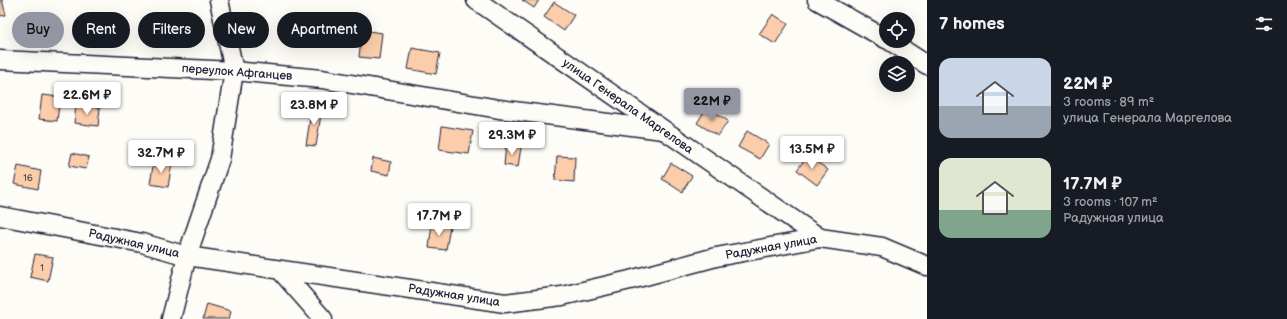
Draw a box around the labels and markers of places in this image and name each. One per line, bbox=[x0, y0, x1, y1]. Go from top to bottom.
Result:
pin: 22.6M ₽ bbox=[50, 82, 124, 116]
pin: 22M ₽ bbox=[684, 88, 740, 122]
pin: 23.8M ₽ bbox=[277, 92, 351, 126]
pin: 29.3M ₽ bbox=[475, 122, 549, 156]
pin: 13.5M ₽ bbox=[775, 136, 849, 170]
pin: 32.7M ₽ bbox=[124, 140, 198, 174]
pin: 17.7M ₽ bbox=[402, 203, 476, 237]

